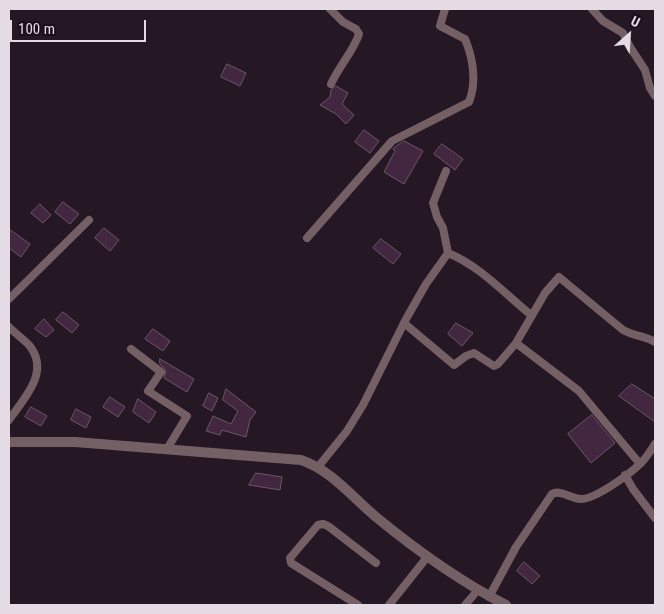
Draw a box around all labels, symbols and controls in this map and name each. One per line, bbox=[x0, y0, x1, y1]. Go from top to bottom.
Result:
scale bar bbox=[12, 10, 149, 42]
north arrow bbox=[604, 10, 654, 60]
text: U bbox=[628, 13, 643, 30]
text: 100 m bbox=[18, 20, 55, 38]

